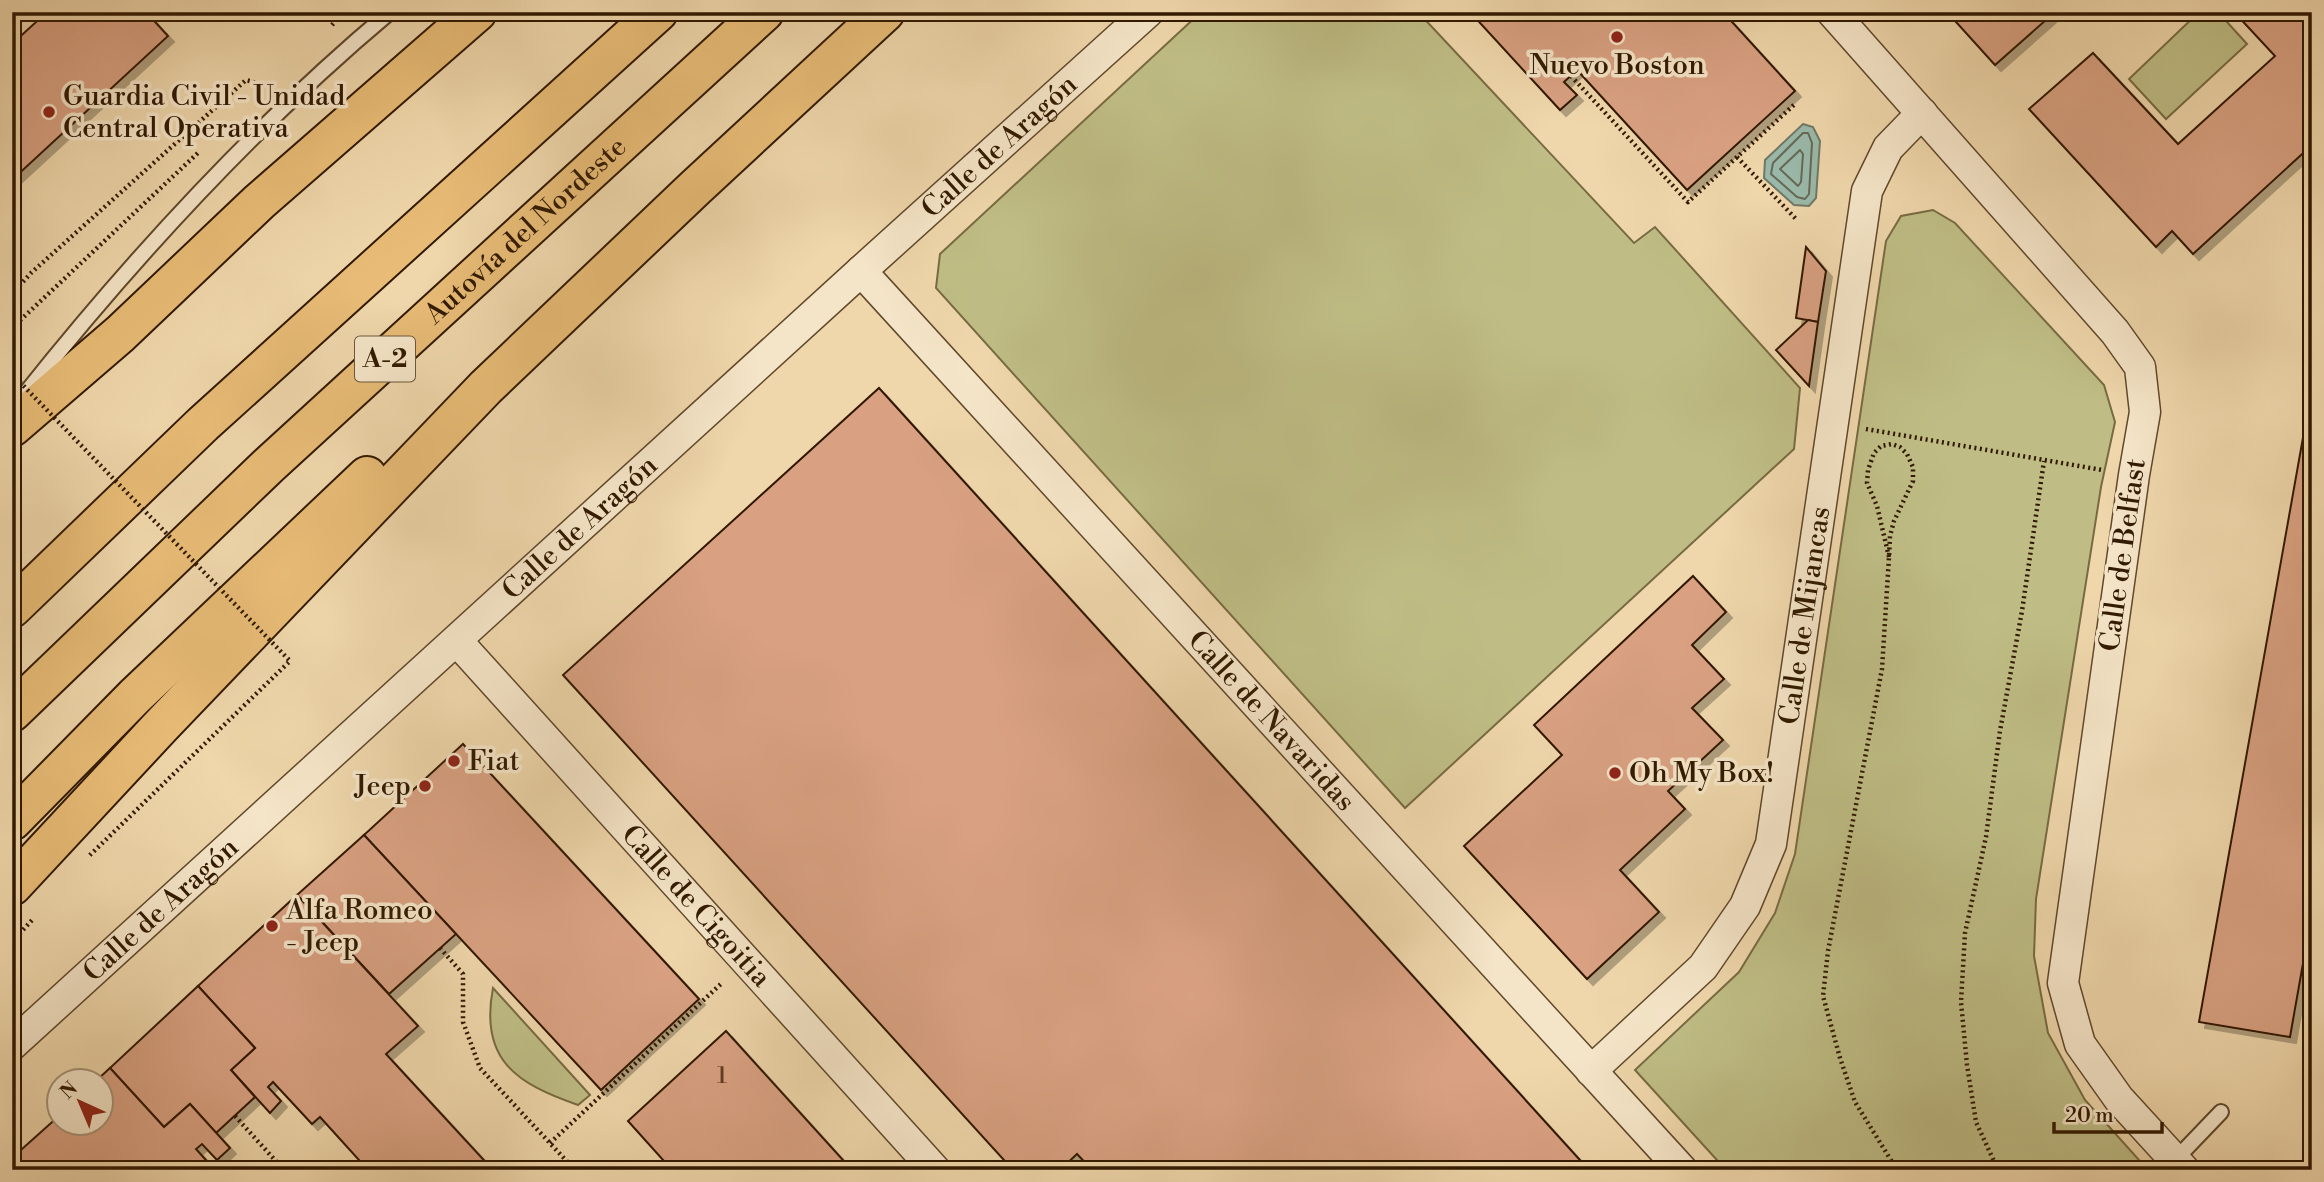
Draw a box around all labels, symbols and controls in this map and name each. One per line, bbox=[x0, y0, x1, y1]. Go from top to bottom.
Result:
marker: Nuevo Boston bbox=[1609, 29, 1625, 45]
place label: Nuevo Boston bbox=[1529, 48, 1705, 83]
street label: Calle de Aragón bbox=[914, 67, 1085, 226]
place label: Guardia Civil - Unidad Central Operativa bbox=[63, 79, 345, 146]
marker: Guardia Civil - Unidad Central Operativa bbox=[41, 104, 57, 120]
street label: Autovía del Nordeste bbox=[416, 129, 634, 332]
road number: A-2 bbox=[355, 336, 415, 382]
street label: Calle de Aragón bbox=[495, 448, 665, 607]
street label: Calle de Belfast bbox=[2092, 456, 2154, 654]
street label: Calle de Mijancas bbox=[1771, 504, 1838, 727]
street label: Calle de Navaridas bbox=[1180, 623, 1363, 818]
place label: Fiat bbox=[468, 744, 519, 779]
marker: Fiat bbox=[446, 753, 462, 769]
place label: Oh My Box! bbox=[1629, 756, 1774, 791]
marker: Oh My Box! bbox=[1607, 765, 1623, 781]
place label: Jeep bbox=[354, 769, 411, 804]
marker: Jeep bbox=[417, 778, 433, 794]
street label: Calle de Cigoitia bbox=[614, 817, 779, 995]
street label: Calle de Aragón bbox=[76, 830, 246, 989]
place label: Alfa Romeo - Jeep bbox=[285, 893, 433, 960]
marker: Alfa Romeo - Jeep bbox=[264, 918, 280, 934]
house number: 1 bbox=[717, 1061, 728, 1091]
north arrow bbox=[46, 1066, 116, 1136]
text: N bbox=[55, 1077, 83, 1104]
scale bar bbox=[2054, 1091, 2163, 1135]
text: 20 m bbox=[2065, 1103, 2114, 1129]

